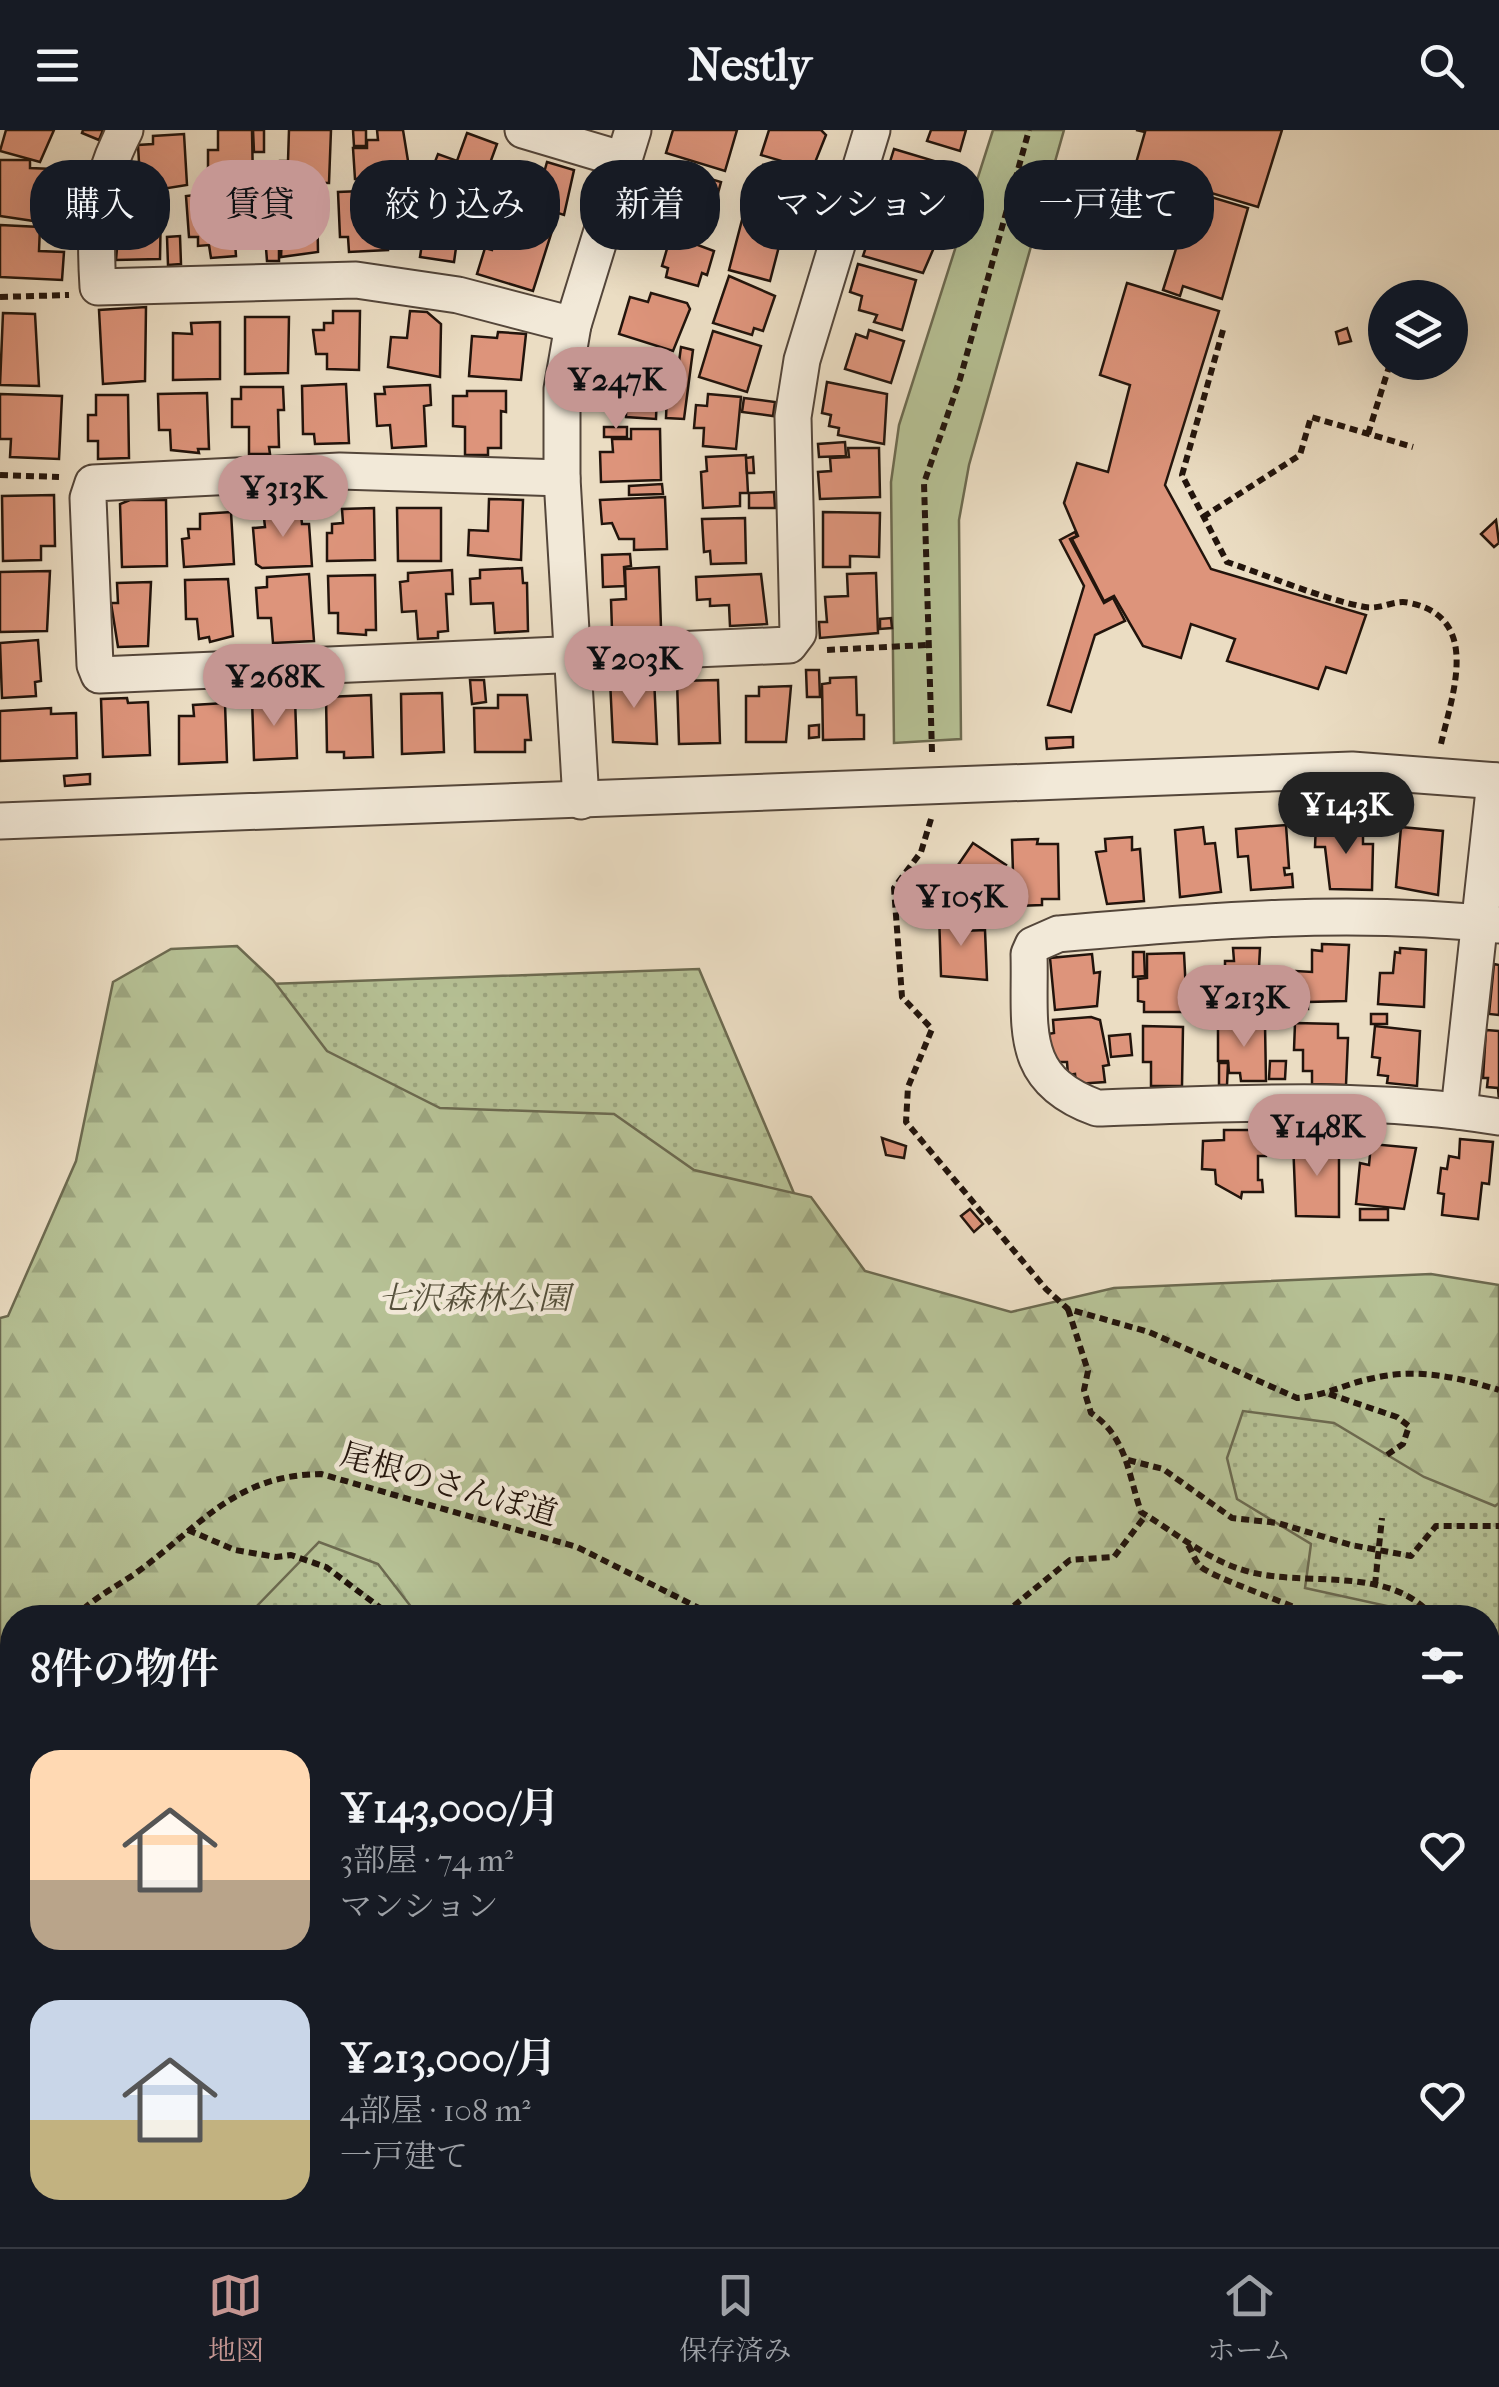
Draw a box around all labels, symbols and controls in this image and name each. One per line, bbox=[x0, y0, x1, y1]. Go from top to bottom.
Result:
icon: menu bbox=[30, 38, 85, 93]
icon: search bbox=[1414, 38, 1469, 93]
text: Nestly bbox=[688, 39, 811, 92]
chip: 購入 bbox=[30, 160, 170, 250]
chip: 賃貸 bbox=[190, 160, 330, 250]
chip: 絞り込み bbox=[350, 160, 560, 250]
chip: 新着 bbox=[580, 160, 720, 250]
chip: マンション bbox=[740, 160, 984, 250]
chip: 一戸建て bbox=[1004, 160, 1214, 250]
map controls bbox=[1368, 280, 1468, 380]
button: layers bbox=[1368, 280, 1468, 380]
pin: ¥247K bbox=[546, 347, 686, 432]
text: ¥247K bbox=[567, 361, 665, 398]
pin: ¥313K bbox=[213, 455, 353, 540]
text: ¥313K bbox=[240, 469, 326, 506]
pin: ¥203K bbox=[564, 626, 704, 711]
text: ¥203K bbox=[586, 640, 682, 677]
pin: ¥268K bbox=[204, 644, 344, 729]
text: ¥268K bbox=[225, 658, 323, 695]
pin: ¥143K bbox=[1276, 772, 1416, 857]
text: ¥143K bbox=[1300, 786, 1392, 823]
pin: ¥105K bbox=[891, 864, 1031, 949]
text: ¥105K bbox=[916, 878, 1006, 915]
pin: ¥213K bbox=[1174, 965, 1314, 1050]
text: ¥213K bbox=[1199, 979, 1289, 1016]
pin: ¥148K bbox=[1247, 1094, 1387, 1179]
text: ¥148K bbox=[1270, 1108, 1364, 1145]
park label: 七沢森林公園 bbox=[378, 1280, 575, 1317]
street label: 尾根のさんぽ道 bbox=[336, 1436, 562, 1533]
icon: filters bbox=[1415, 1638, 1470, 1693]
text: 8件の物件 bbox=[30, 1645, 219, 1694]
text: ¥143,000/月 bbox=[340, 1784, 560, 1833]
icon: home bbox=[110, 1790, 230, 1910]
icon: heart bbox=[1415, 1823, 1470, 1878]
text: 3部屋 · 74 m² bbox=[340, 1842, 513, 1879]
text: マンション bbox=[340, 1888, 499, 1925]
text: ¥213,000/月 bbox=[340, 2034, 557, 2083]
icon: home bbox=[110, 2040, 230, 2160]
icon: heart bbox=[1415, 2073, 1470, 2128]
text: 4部屋 · 108 m² bbox=[340, 2092, 531, 2129]
text: 一戸建て bbox=[340, 2138, 468, 2175]
tab: 地図 bbox=[208, 2268, 264, 2368]
tab: 保存済み bbox=[679, 2268, 791, 2368]
tab: ホーム bbox=[1207, 2268, 1291, 2368]

